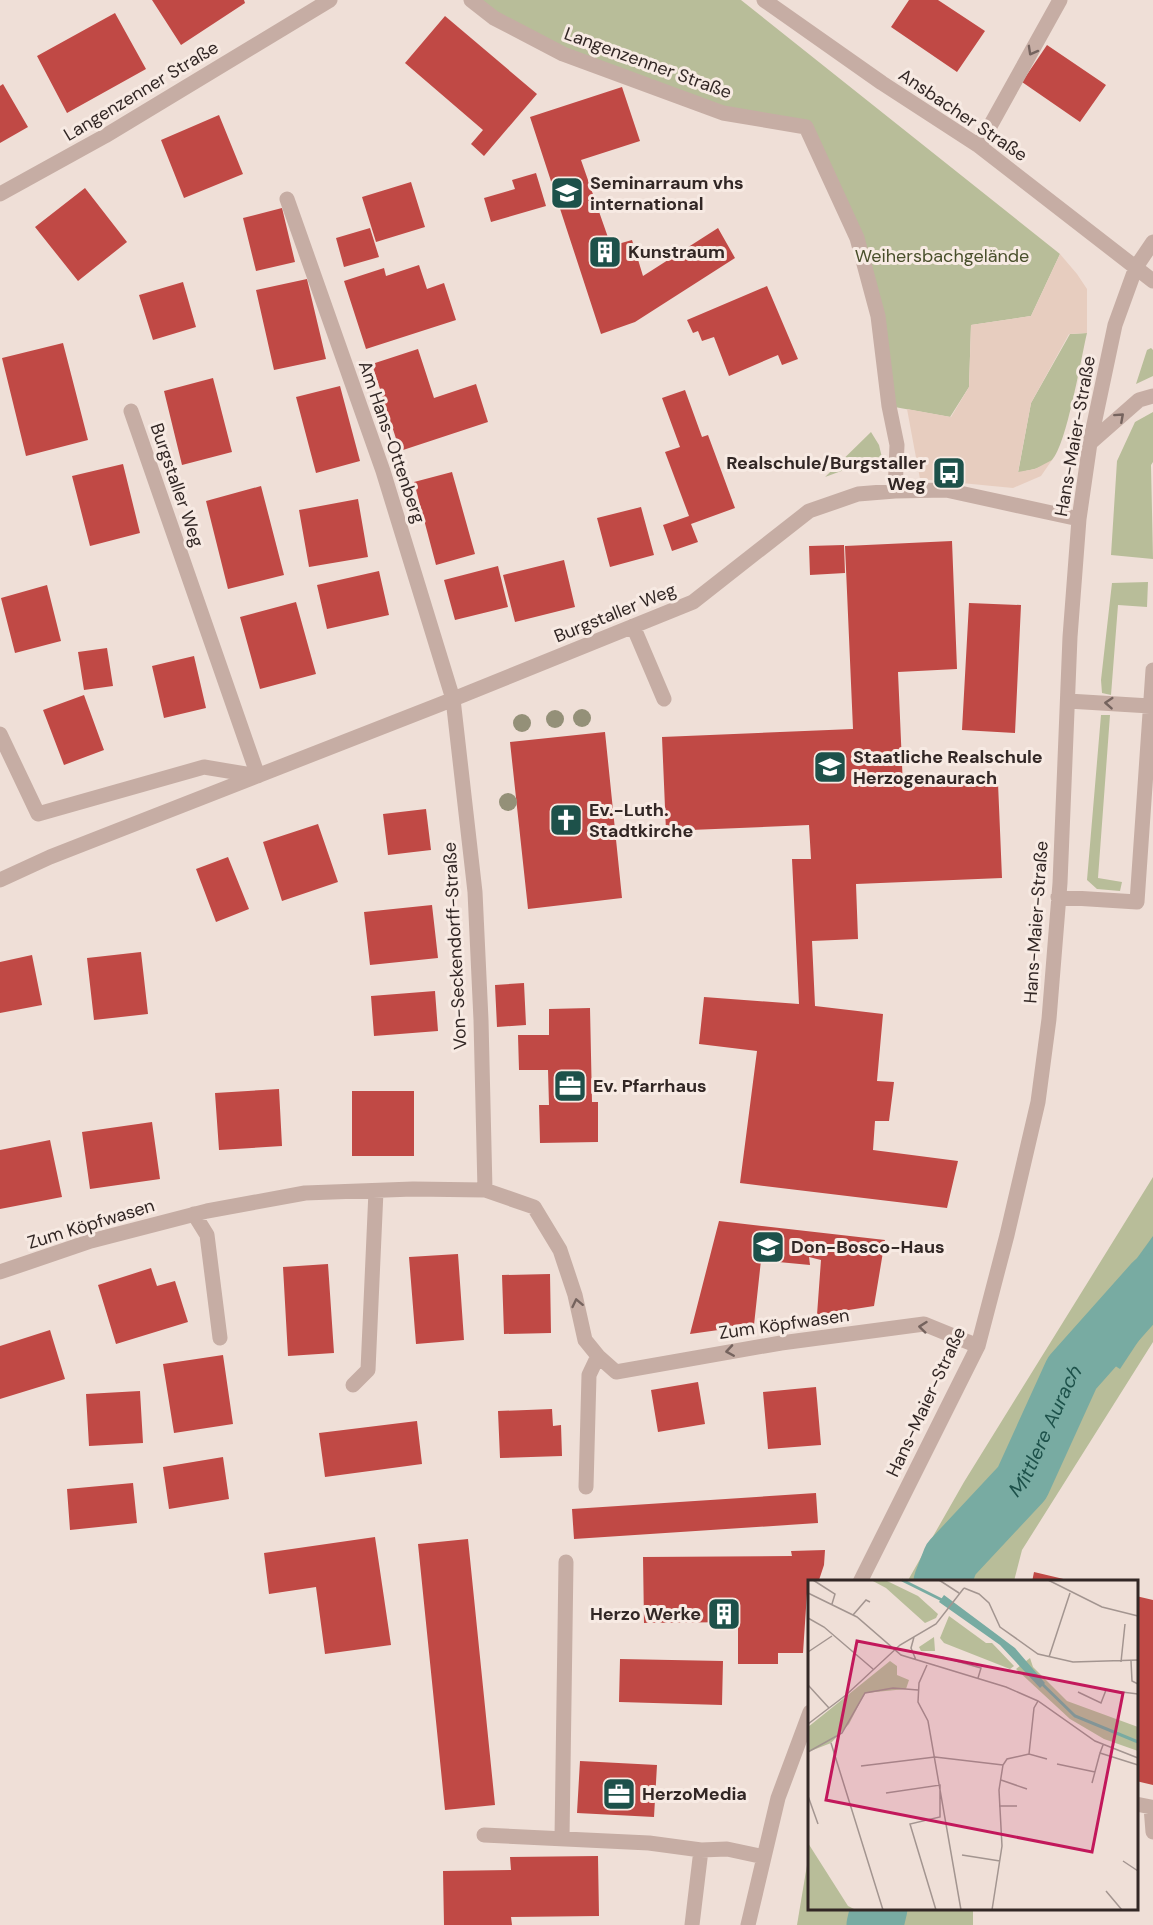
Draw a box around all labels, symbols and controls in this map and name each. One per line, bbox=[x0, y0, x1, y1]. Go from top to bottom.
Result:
street label: Langenzenner Straße bbox=[561, 22, 735, 104]
street label: Langenzenner Straße bbox=[59, 35, 223, 147]
one-way arrow bbox=[1027, 45, 1039, 55]
street label: Ansbacher Straße bbox=[894, 63, 1032, 167]
place label: Seminarraum vhs international bbox=[590, 171, 744, 216]
school or university icon: Seminarraum vhs international bbox=[549, 175, 585, 211]
building icon: Kunstraum bbox=[587, 234, 623, 270]
place label: Kunstraum bbox=[628, 240, 725, 264]
park label: Weihersbachgelände bbox=[855, 244, 1029, 268]
street label: Hans-Maier-Straße bbox=[1049, 354, 1101, 518]
street label: Am Hans-Ottenberg bbox=[353, 358, 431, 526]
one-way arrow bbox=[1113, 413, 1124, 424]
street label: Burgstaller Weg bbox=[145, 420, 209, 550]
place label: Realschule/Burgstaller Weg bbox=[726, 451, 926, 496]
bus stop icon: Realschule/Burgstaller Weg bbox=[931, 455, 967, 491]
street label: Burgstaller Weg bbox=[550, 578, 680, 648]
one-way arrow bbox=[1105, 697, 1114, 710]
place label: Staatliche Realschule Herzogenaurach bbox=[853, 745, 1043, 790]
school or university icon: Staatliche Realschule Herzogenaurach bbox=[812, 749, 848, 785]
place label: Ev.-Luth. Stadtkirche bbox=[589, 798, 693, 843]
church icon: Ev.-Luth. Stadtkirche bbox=[548, 802, 584, 838]
street label: Hans-Maier-Straße bbox=[1018, 840, 1054, 1004]
street label: Von-Seckendorff-Straße bbox=[438, 842, 472, 1050]
office icon: Ev. Pfarrhaus bbox=[552, 1068, 588, 1104]
place label: Ev. Pfarrhaus bbox=[593, 1074, 707, 1098]
street label: Zum Köpfwasen bbox=[25, 1193, 157, 1255]
school or university icon: Don-Bosco-Haus bbox=[750, 1229, 786, 1265]
place label: Don-Bosco-Haus bbox=[791, 1235, 945, 1259]
one-way arrow bbox=[571, 1299, 584, 1309]
street label: Zum Köpfwasen bbox=[717, 1303, 851, 1345]
one-way arrow bbox=[918, 1321, 928, 1334]
street label: Hans-Maier-Straße bbox=[881, 1323, 971, 1481]
one-way arrow bbox=[725, 1344, 735, 1357]
water label: Mittlere Aurach bbox=[1003, 1358, 1087, 1502]
inset map bbox=[808, 1580, 1138, 1910]
building icon: Herzo Werke bbox=[706, 1596, 742, 1632]
place label: Herzo Werke bbox=[590, 1602, 701, 1626]
office icon: HerzoMedia bbox=[601, 1776, 637, 1812]
place label: HerzoMedia bbox=[642, 1782, 747, 1806]

